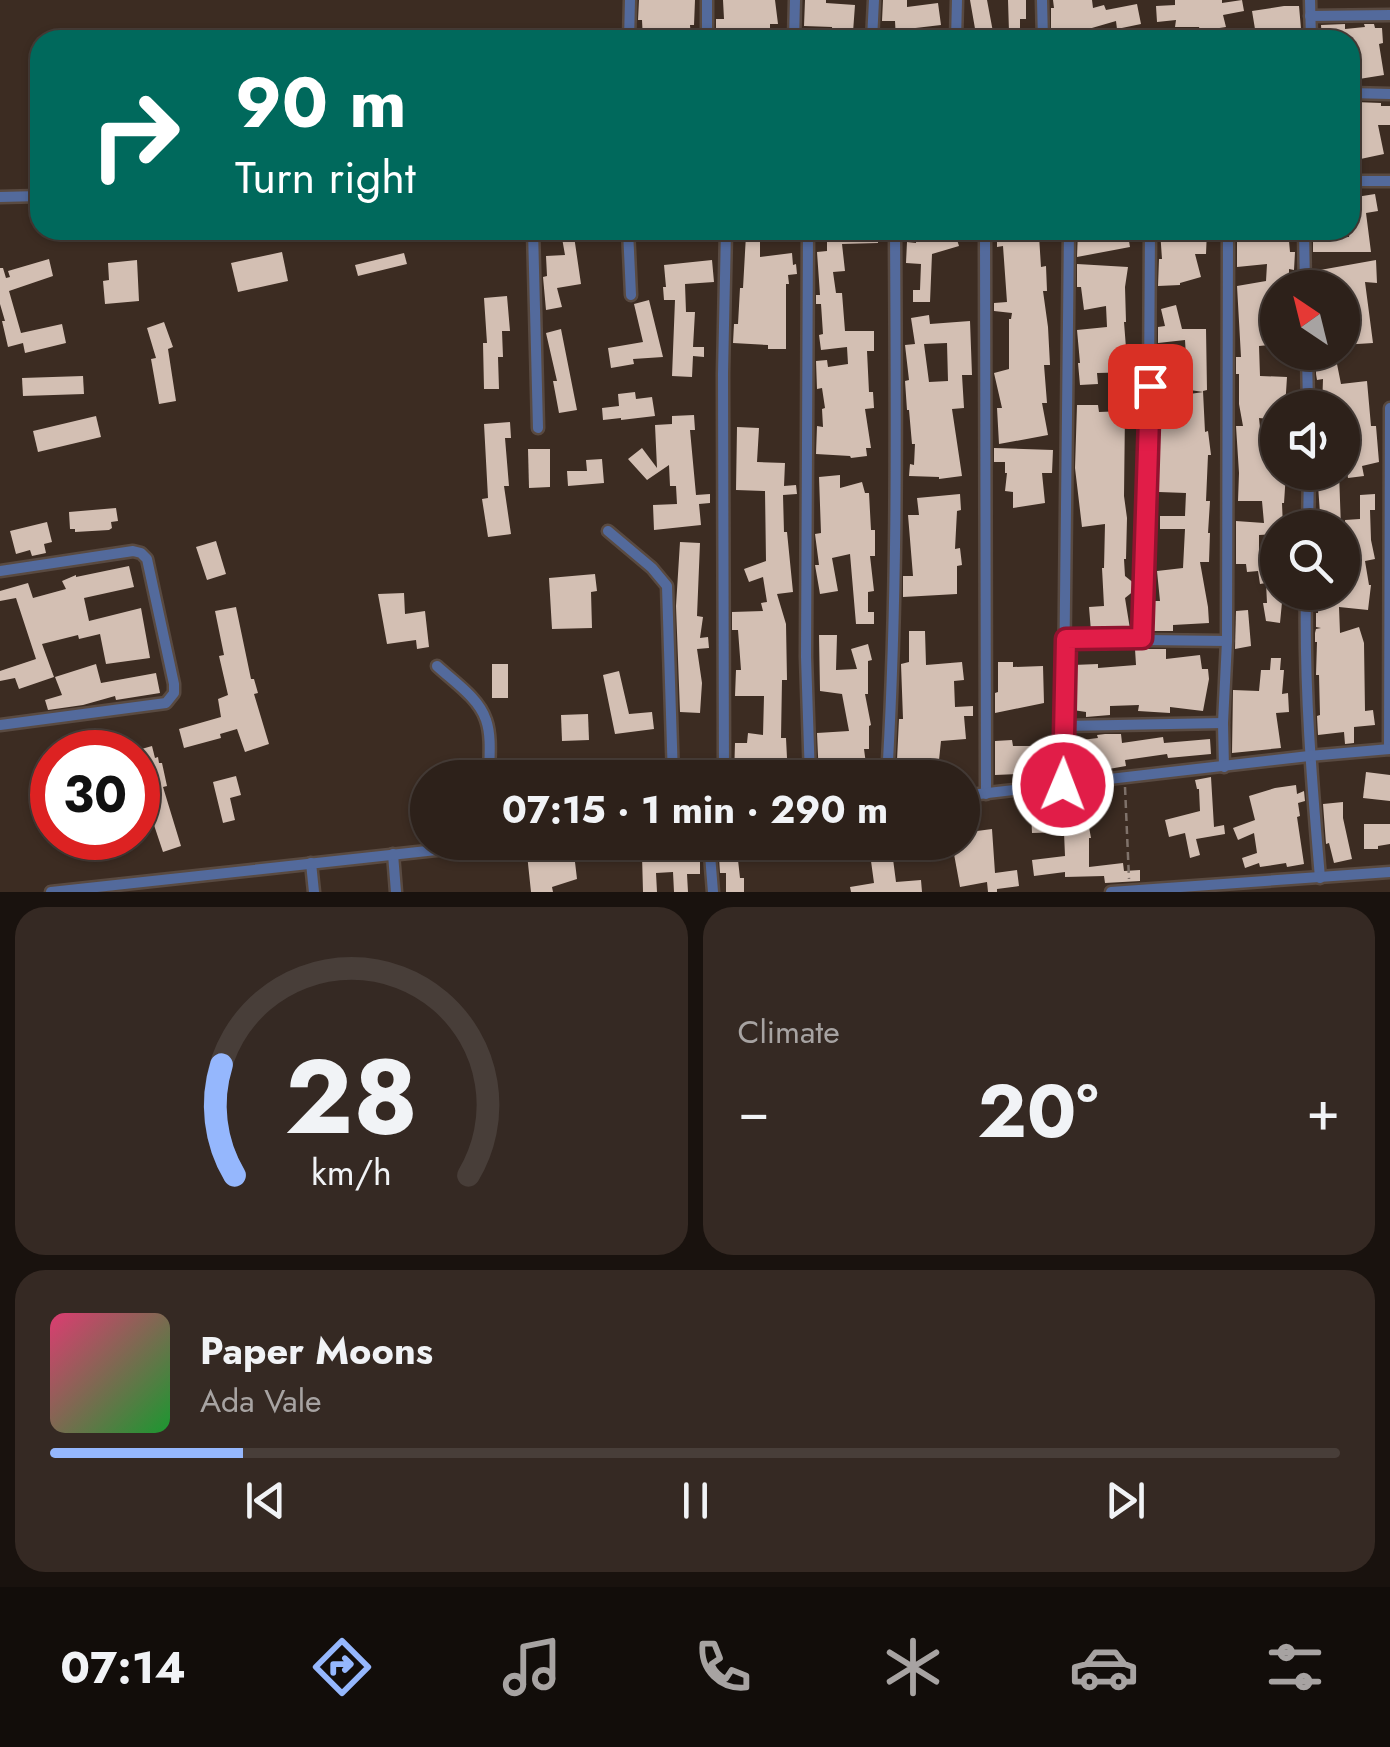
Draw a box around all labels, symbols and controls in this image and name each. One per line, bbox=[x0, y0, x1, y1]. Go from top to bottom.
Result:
text: 90 m bbox=[235, 52, 407, 153]
icon: right bbox=[70, 70, 200, 200]
text: Turn right bbox=[235, 145, 416, 210]
north arrow bbox=[1260, 270, 1360, 370]
map controls bbox=[1260, 270, 1360, 610]
pin bbox=[1108, 344, 1193, 429]
icon: arrive bbox=[1123, 359, 1178, 414]
button: sound bbox=[1260, 390, 1360, 490]
button: search bbox=[1260, 510, 1360, 610]
speed limit sign: 30 bbox=[30, 730, 160, 860]
position arrow bbox=[1011, 733, 1115, 837]
text: 07:15 · 1 min · 290 m bbox=[502, 782, 888, 837]
text: Climate bbox=[738, 1009, 840, 1055]
text: 28 bbox=[285, 1022, 418, 1172]
text: 20° bbox=[977, 1057, 1099, 1165]
text: − bbox=[738, 1071, 770, 1151]
text: + bbox=[1306, 1071, 1340, 1151]
text: km/h bbox=[311, 1147, 392, 1198]
text: Paper Moons bbox=[200, 1323, 433, 1378]
text: Ada Vale bbox=[200, 1378, 322, 1424]
icon: previous bbox=[238, 1473, 293, 1528]
icon: pause bbox=[668, 1473, 723, 1528]
icon: next bbox=[1098, 1473, 1153, 1528]
icon: directions bbox=[307, 1632, 377, 1702]
icon: music bbox=[497, 1632, 567, 1702]
icon: phone bbox=[688, 1632, 758, 1702]
icon: climate bbox=[878, 1632, 948, 1702]
icon: car bbox=[1069, 1632, 1139, 1702]
icon: filters bbox=[1260, 1632, 1330, 1702]
text: 07:14 bbox=[60, 1635, 186, 1700]

